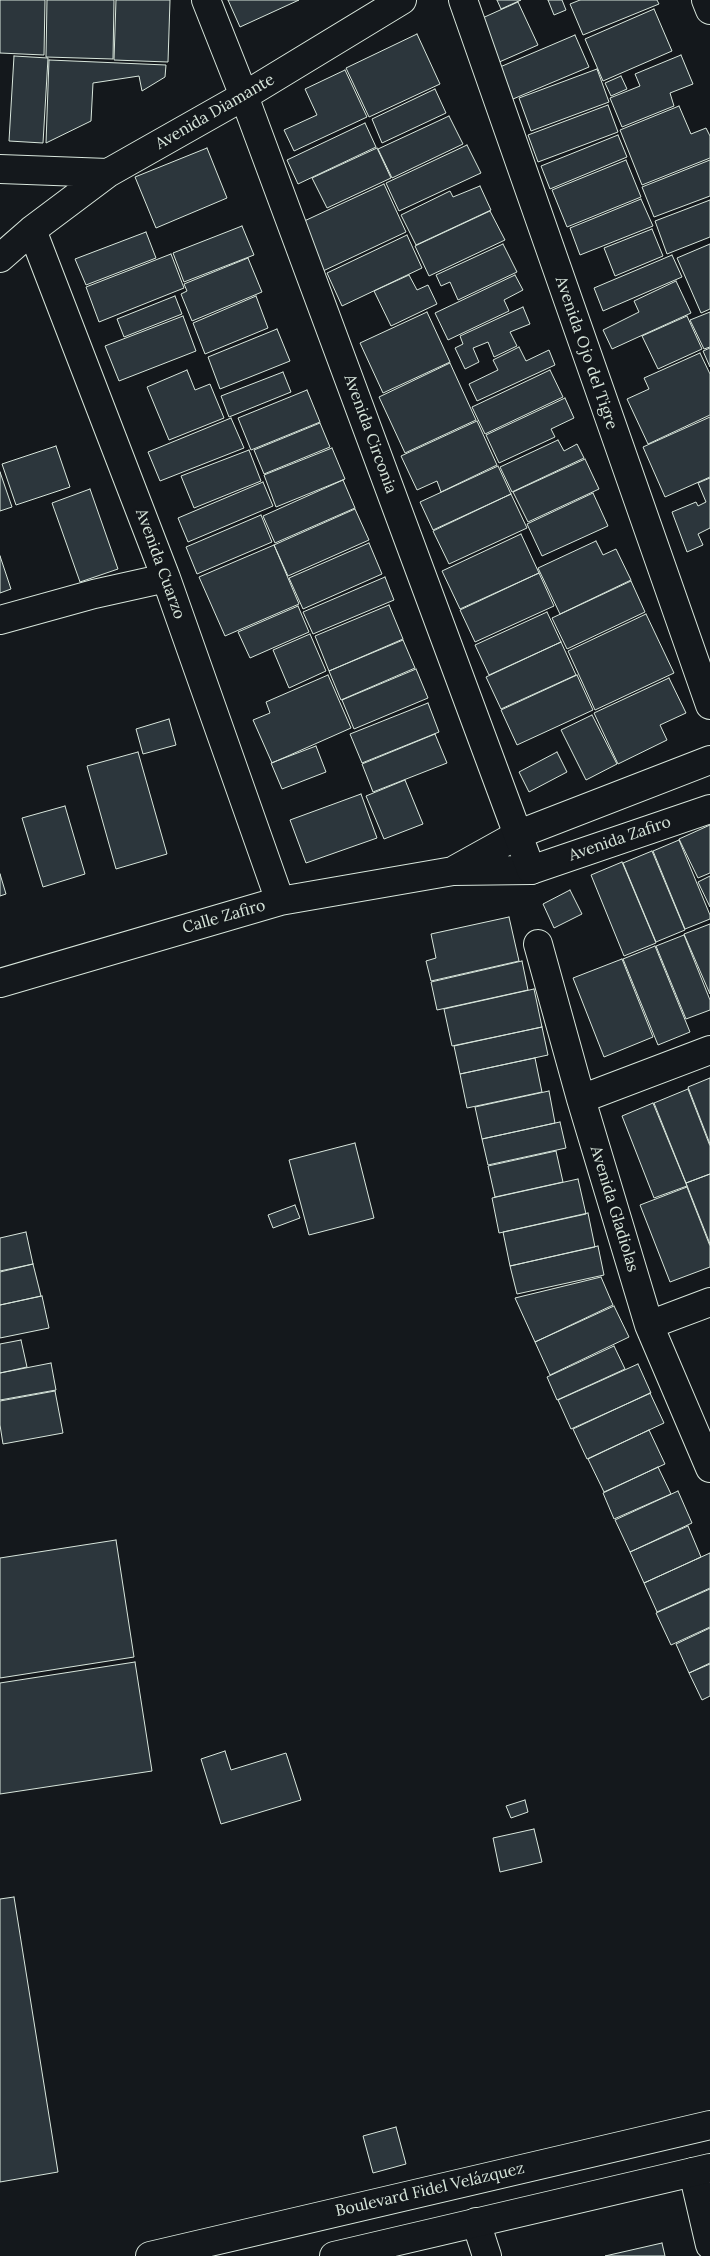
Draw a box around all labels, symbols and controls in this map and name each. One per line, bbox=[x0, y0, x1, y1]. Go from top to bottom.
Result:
street label: Avenida Diamante bbox=[152, 70, 278, 154]
street label: Avenida Ojo del Tigre bbox=[551, 274, 621, 432]
street label: Avenida Circonia bbox=[340, 372, 400, 496]
street label: Avenida Cuarzo bbox=[131, 506, 189, 622]
street label: Avenida Zafiro bbox=[566, 813, 674, 865]
street label: Calle Zafiro bbox=[180, 896, 268, 938]
street label: Avenida Gladiolas bbox=[586, 1144, 642, 1274]
street label: Boulevard Fidel Velázquez bbox=[334, 2159, 526, 2221]

